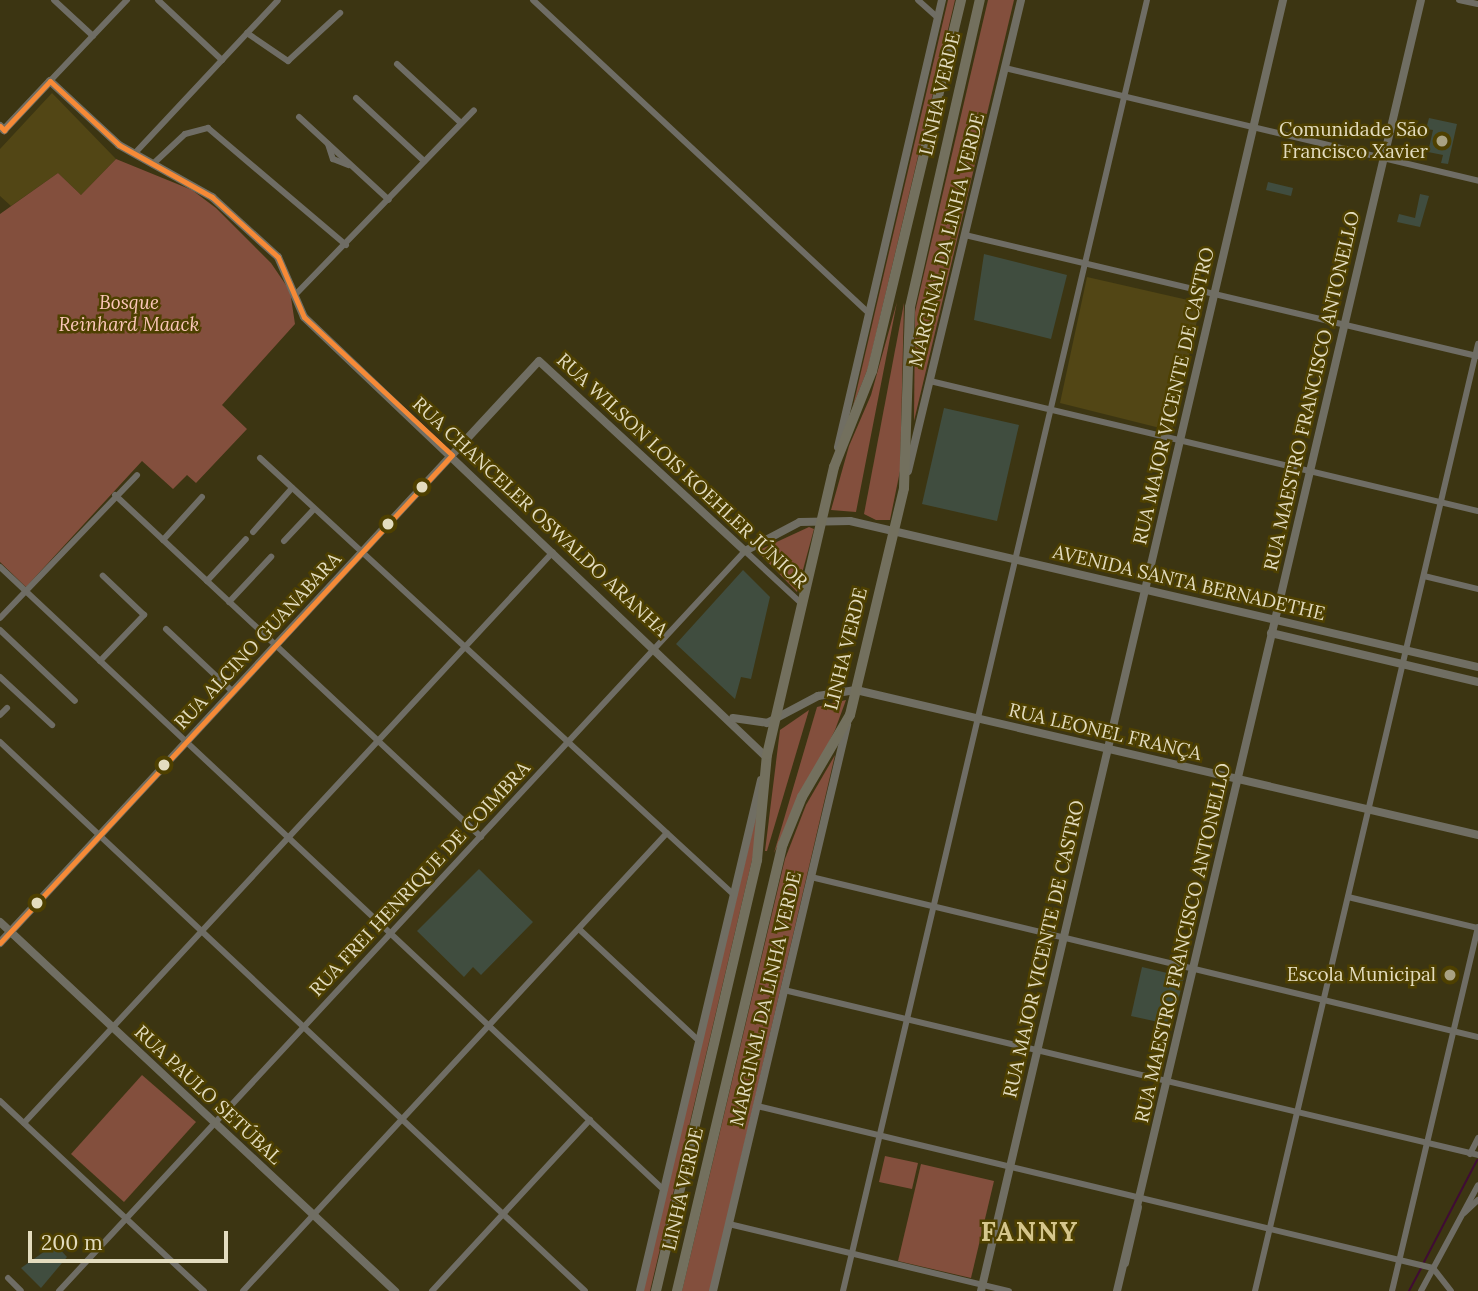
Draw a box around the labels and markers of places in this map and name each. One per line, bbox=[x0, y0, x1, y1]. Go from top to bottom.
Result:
place label: Comunidade São Francisco Xavier bbox=[1279, 119, 1428, 163]
marker: Comunidade São Francisco Xavier bbox=[1434, 133, 1450, 149]
unlabelled marker bbox=[415, 480, 429, 494]
unlabelled marker bbox=[381, 517, 395, 531]
unlabelled marker bbox=[157, 758, 171, 772]
unlabelled marker bbox=[30, 896, 44, 910]
place label: Escola Municipal bbox=[1287, 964, 1436, 986]
marker: Escola Municipal bbox=[1442, 967, 1458, 983]

